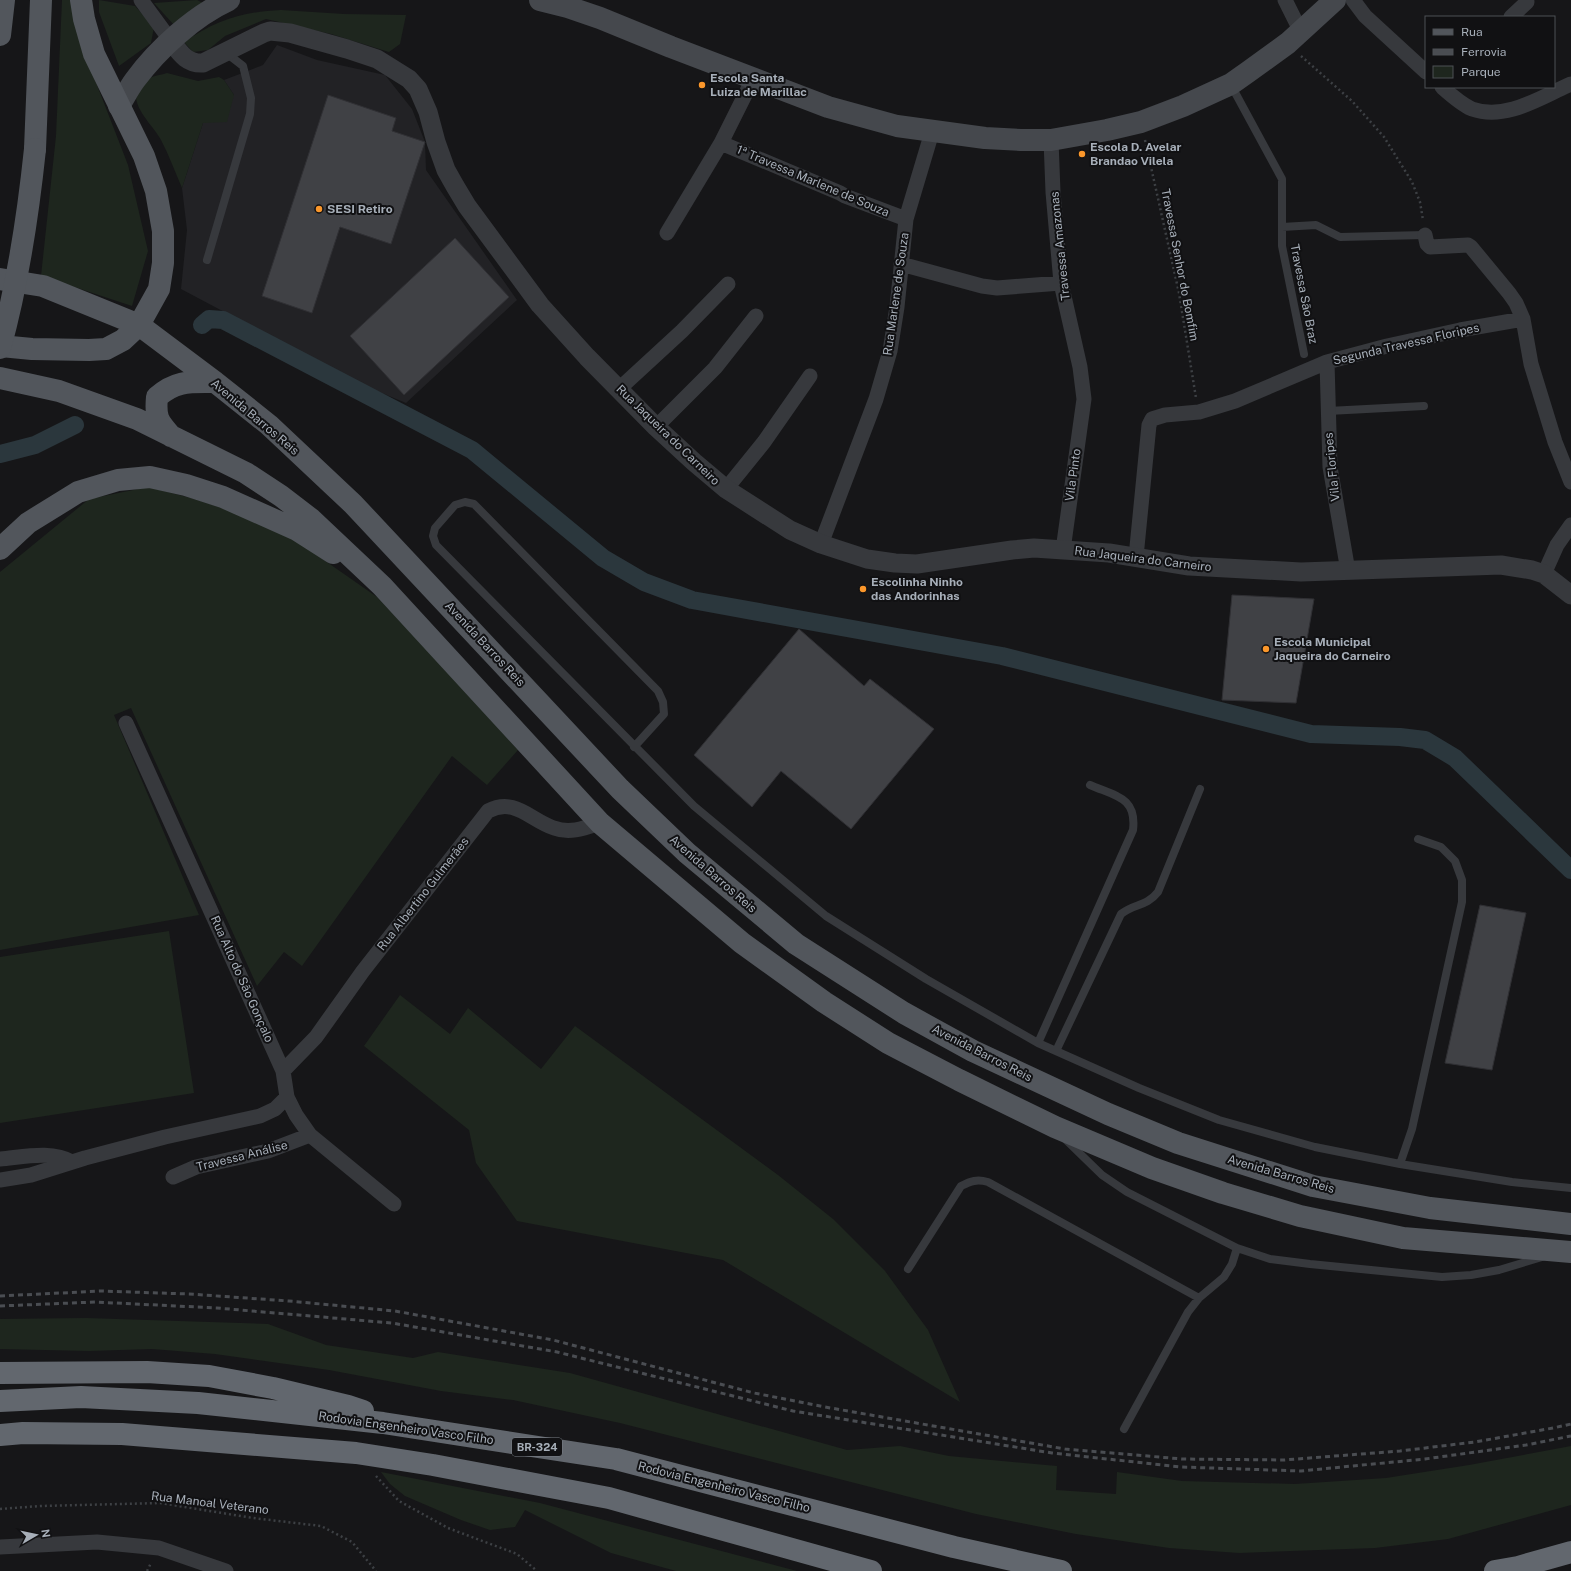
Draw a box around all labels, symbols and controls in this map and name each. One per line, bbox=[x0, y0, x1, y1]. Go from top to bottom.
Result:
legend bbox=[1425, 16, 1555, 88]
text: Rua bbox=[1461, 25, 1483, 39]
text: Ferrovia bbox=[1461, 45, 1506, 59]
text: Parque bbox=[1461, 65, 1501, 79]
place label: Escola Santa Luiza de Marillac bbox=[710, 71, 807, 99]
marker: Escola Santa Luiza de Marillac bbox=[697, 80, 707, 90]
place label: Escola D. Avelar Brandao Vilela bbox=[1090, 140, 1181, 168]
street label: 1ª Travessa Marlene de Souza bbox=[735, 142, 891, 220]
marker: Escola D. Avelar Brandao Vilela bbox=[1077, 149, 1087, 159]
street label: Travessa Senhor do Bomfim bbox=[1158, 188, 1202, 342]
street label: Travessa Amazonas bbox=[1047, 191, 1073, 301]
place label: SESI Retiro bbox=[327, 202, 393, 216]
marker: SESI Retiro bbox=[314, 204, 324, 214]
street label: Rua Marlene de Souza bbox=[880, 232, 912, 356]
street label: Travessa São Braz bbox=[1287, 243, 1321, 345]
street label: Segunda Travessa Floripes bbox=[1331, 320, 1481, 368]
street label: Avenida Barros Reis bbox=[208, 376, 302, 458]
street label: Rua Jaqueira do Carneiro bbox=[613, 382, 723, 488]
street label: Vila Floripes bbox=[1321, 432, 1343, 502]
street label: Vila Pinto bbox=[1062, 448, 1084, 502]
street label: Rua Jaqueira do Carneiro bbox=[1074, 544, 1213, 574]
place label: Escolinha Ninho das Andorinhas bbox=[871, 575, 963, 603]
marker: Escolinha Ninho das Andorinhas bbox=[858, 584, 868, 594]
street label: Avenida Barros Reis bbox=[442, 599, 528, 689]
place label: Escola Municipal Jaqueira do Carneiro bbox=[1274, 635, 1391, 663]
marker: Escola Municipal Jaqueira do Carneiro bbox=[1261, 644, 1271, 654]
street label: Avenida Barros Reis bbox=[667, 832, 759, 916]
street label: Rua Albertino Gulmerães bbox=[374, 835, 472, 953]
street label: Rua Alto do São Gonçalo bbox=[208, 914, 276, 1045]
street label: Avenida Barros Reis bbox=[930, 1022, 1034, 1084]
street label: Travessa Análise bbox=[195, 1138, 289, 1174]
street label: Avenida Barros Reis bbox=[1226, 1152, 1336, 1196]
street label: Rodovia Engenheiro Vasco Filho bbox=[317, 1409, 495, 1447]
road number: BR-324 bbox=[512, 1438, 562, 1456]
street label: Rodovia Engenheiro Vasco Filho bbox=[637, 1459, 812, 1515]
street label: Rua Manoal Veterano bbox=[150, 1489, 270, 1517]
north arrow bbox=[16, 1515, 56, 1555]
text: N bbox=[39, 1528, 52, 1539]

